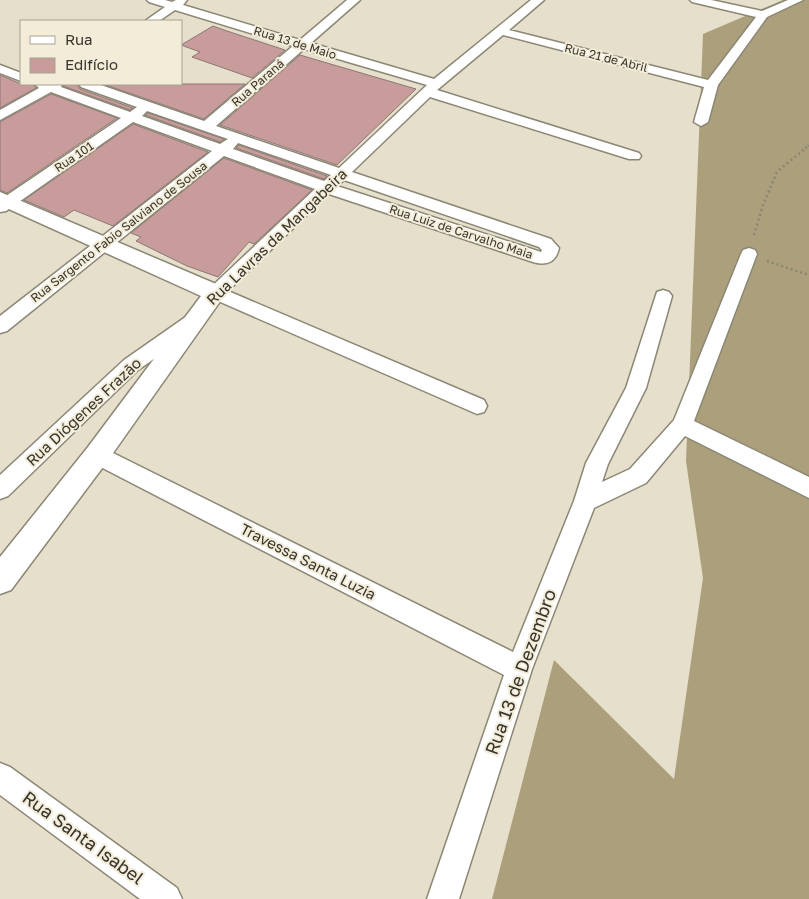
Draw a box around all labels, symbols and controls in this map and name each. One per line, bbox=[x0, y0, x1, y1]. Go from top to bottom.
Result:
legend bbox=[20, 20, 182, 85]
street label: Rua 13 de Maio bbox=[252, 23, 338, 62]
text: Rua bbox=[65, 30, 92, 48]
street label: Rua 21 de Abril bbox=[563, 40, 649, 75]
text: Edifício bbox=[65, 55, 118, 73]
street label: Rua Paraná bbox=[228, 56, 287, 110]
street label: Rua 101 bbox=[51, 138, 96, 175]
street label: Rua Sargento Fabio Salviano de Sousa bbox=[27, 158, 210, 305]
street label: Rua Lavras da Mangabeira bbox=[202, 164, 350, 308]
street label: Rua Luiz de Carvalho Maia bbox=[387, 201, 535, 262]
street label: Rua Diógenes Frazão bbox=[22, 353, 144, 469]
street label: Travessa Santa Luzia bbox=[238, 519, 379, 603]
street label: Rua 13 de Dezembro bbox=[480, 586, 560, 757]
street label: Rua Santa Isabel bbox=[19, 786, 149, 889]

